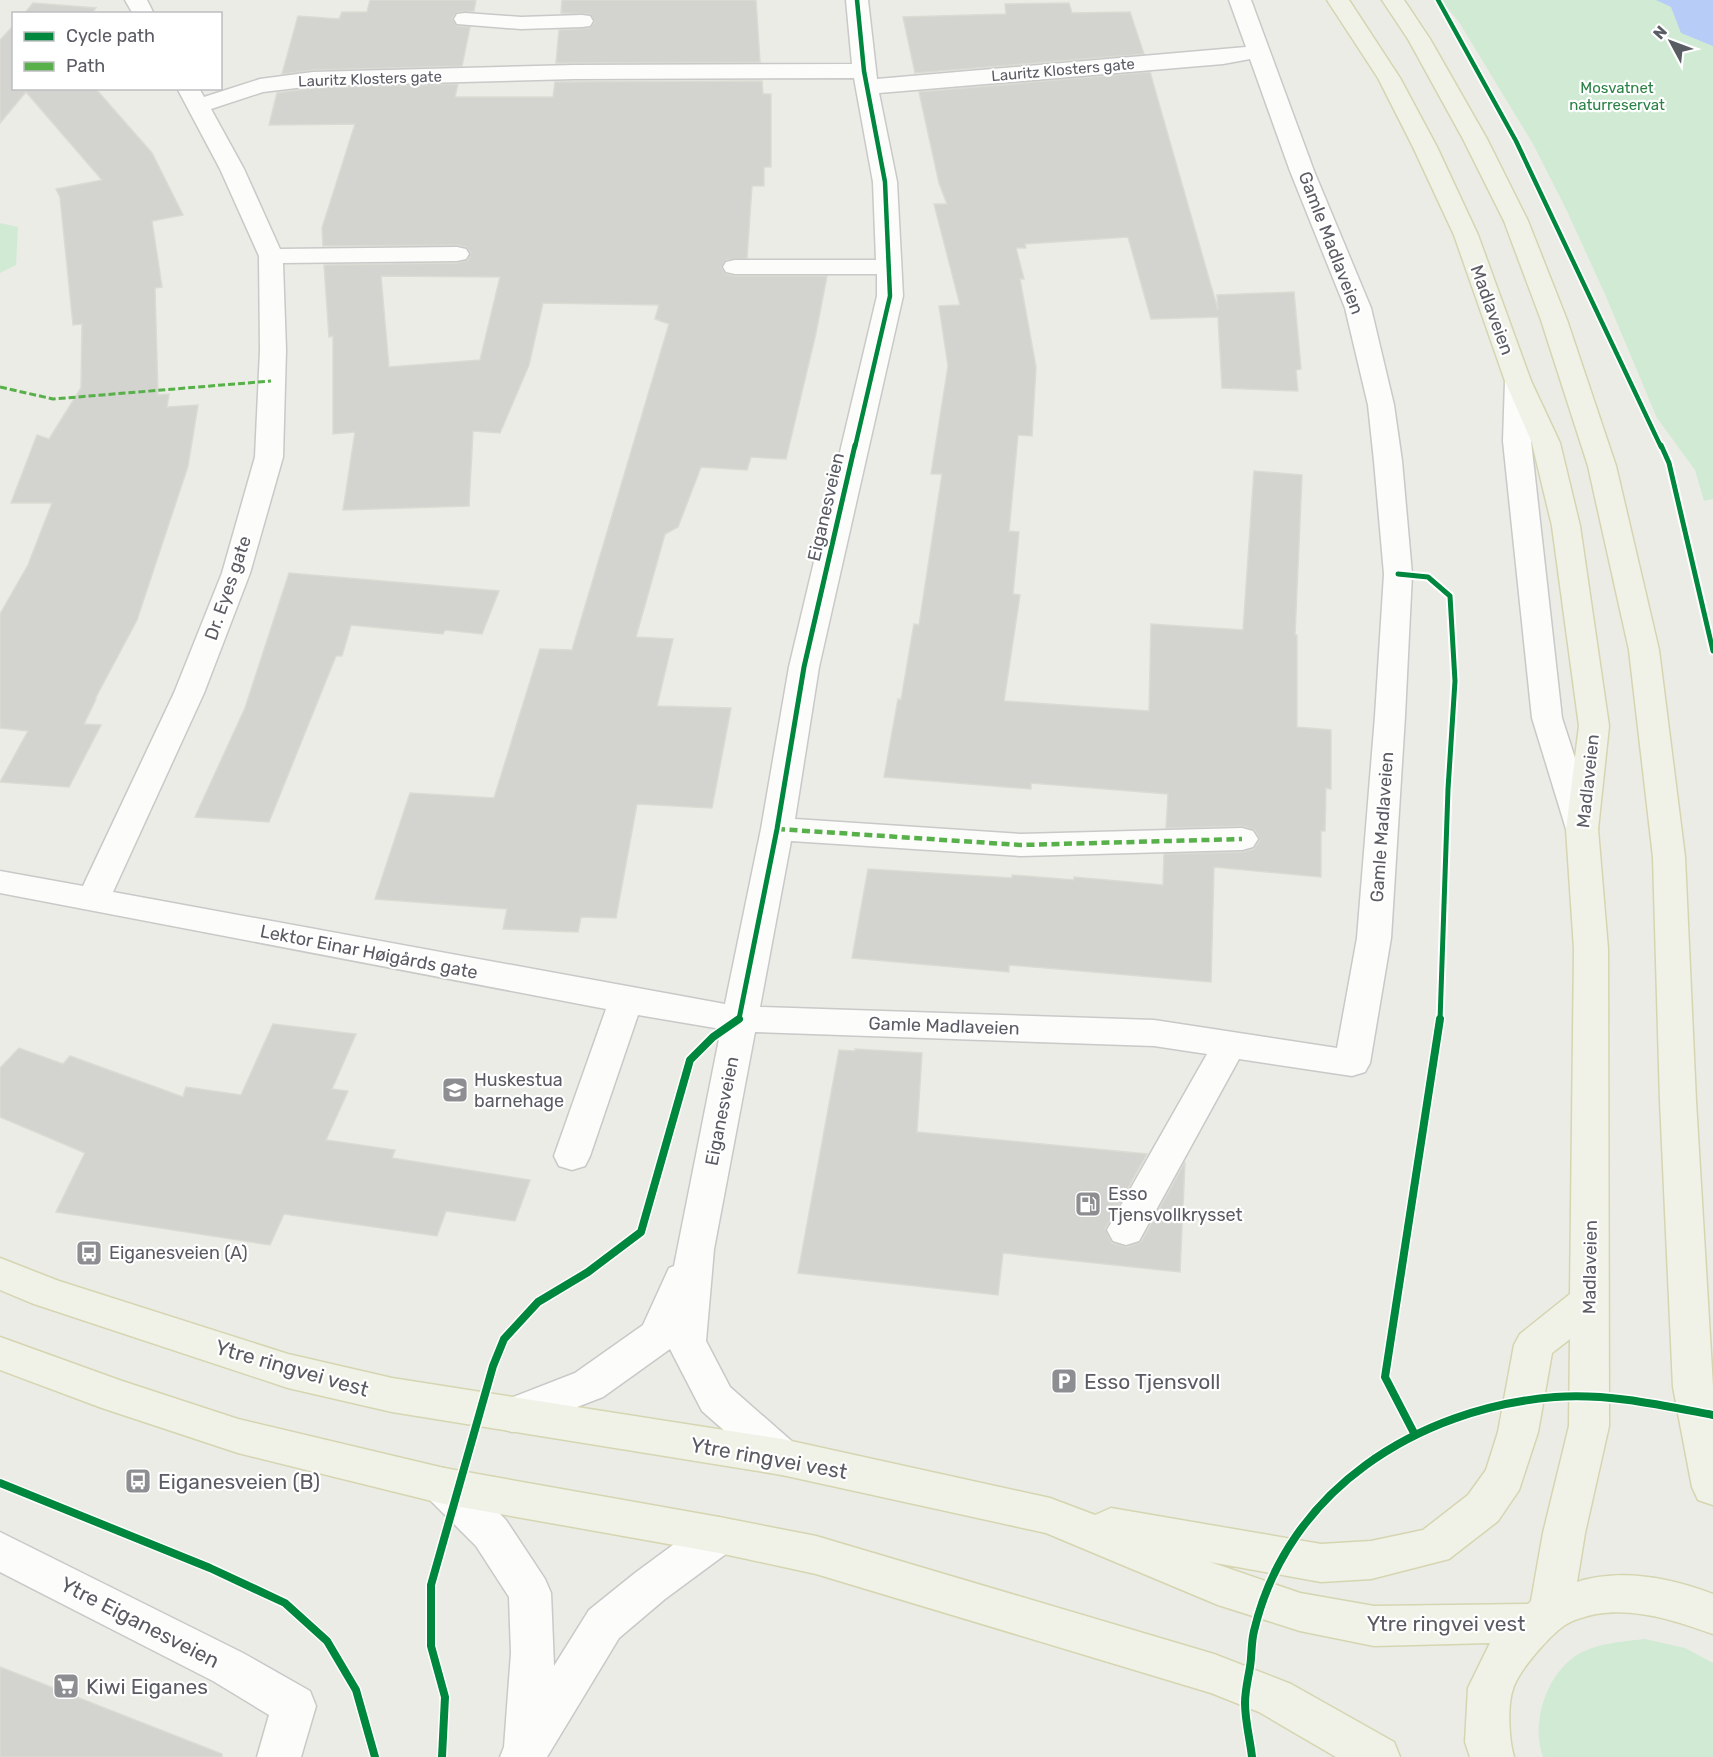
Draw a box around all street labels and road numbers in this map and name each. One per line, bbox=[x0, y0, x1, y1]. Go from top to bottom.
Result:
street label: Lauritz Klosters gate bbox=[991, 55, 1135, 85]
street label: Lauritz Klosters gate bbox=[298, 67, 442, 91]
street label: Gamle Madlaveien bbox=[1294, 168, 1368, 318]
street label: Madlaveien bbox=[1466, 262, 1518, 358]
street label: Eiganesveien bbox=[803, 451, 849, 563]
street label: Dr. Eyes gate bbox=[200, 533, 256, 643]
street label: Madlaveien bbox=[1572, 733, 1604, 829]
street label: Gamle Madlaveien bbox=[1366, 751, 1398, 903]
street label: Lektor Einar Høigårds gate bbox=[258, 920, 480, 984]
street label: Gamle Madlaveien bbox=[868, 1012, 1020, 1040]
street label: Eiganesveien bbox=[701, 1054, 743, 1168]
street label: Madlaveien bbox=[1578, 1220, 1602, 1314]
street label: Ytre ringvei vest bbox=[212, 1334, 372, 1402]
street label: Ytre ringvei vest bbox=[689, 1432, 849, 1484]
street label: Ytre Eiganesveien bbox=[56, 1571, 224, 1673]
street label: Ytre ringvei vest bbox=[1367, 1611, 1525, 1636]

